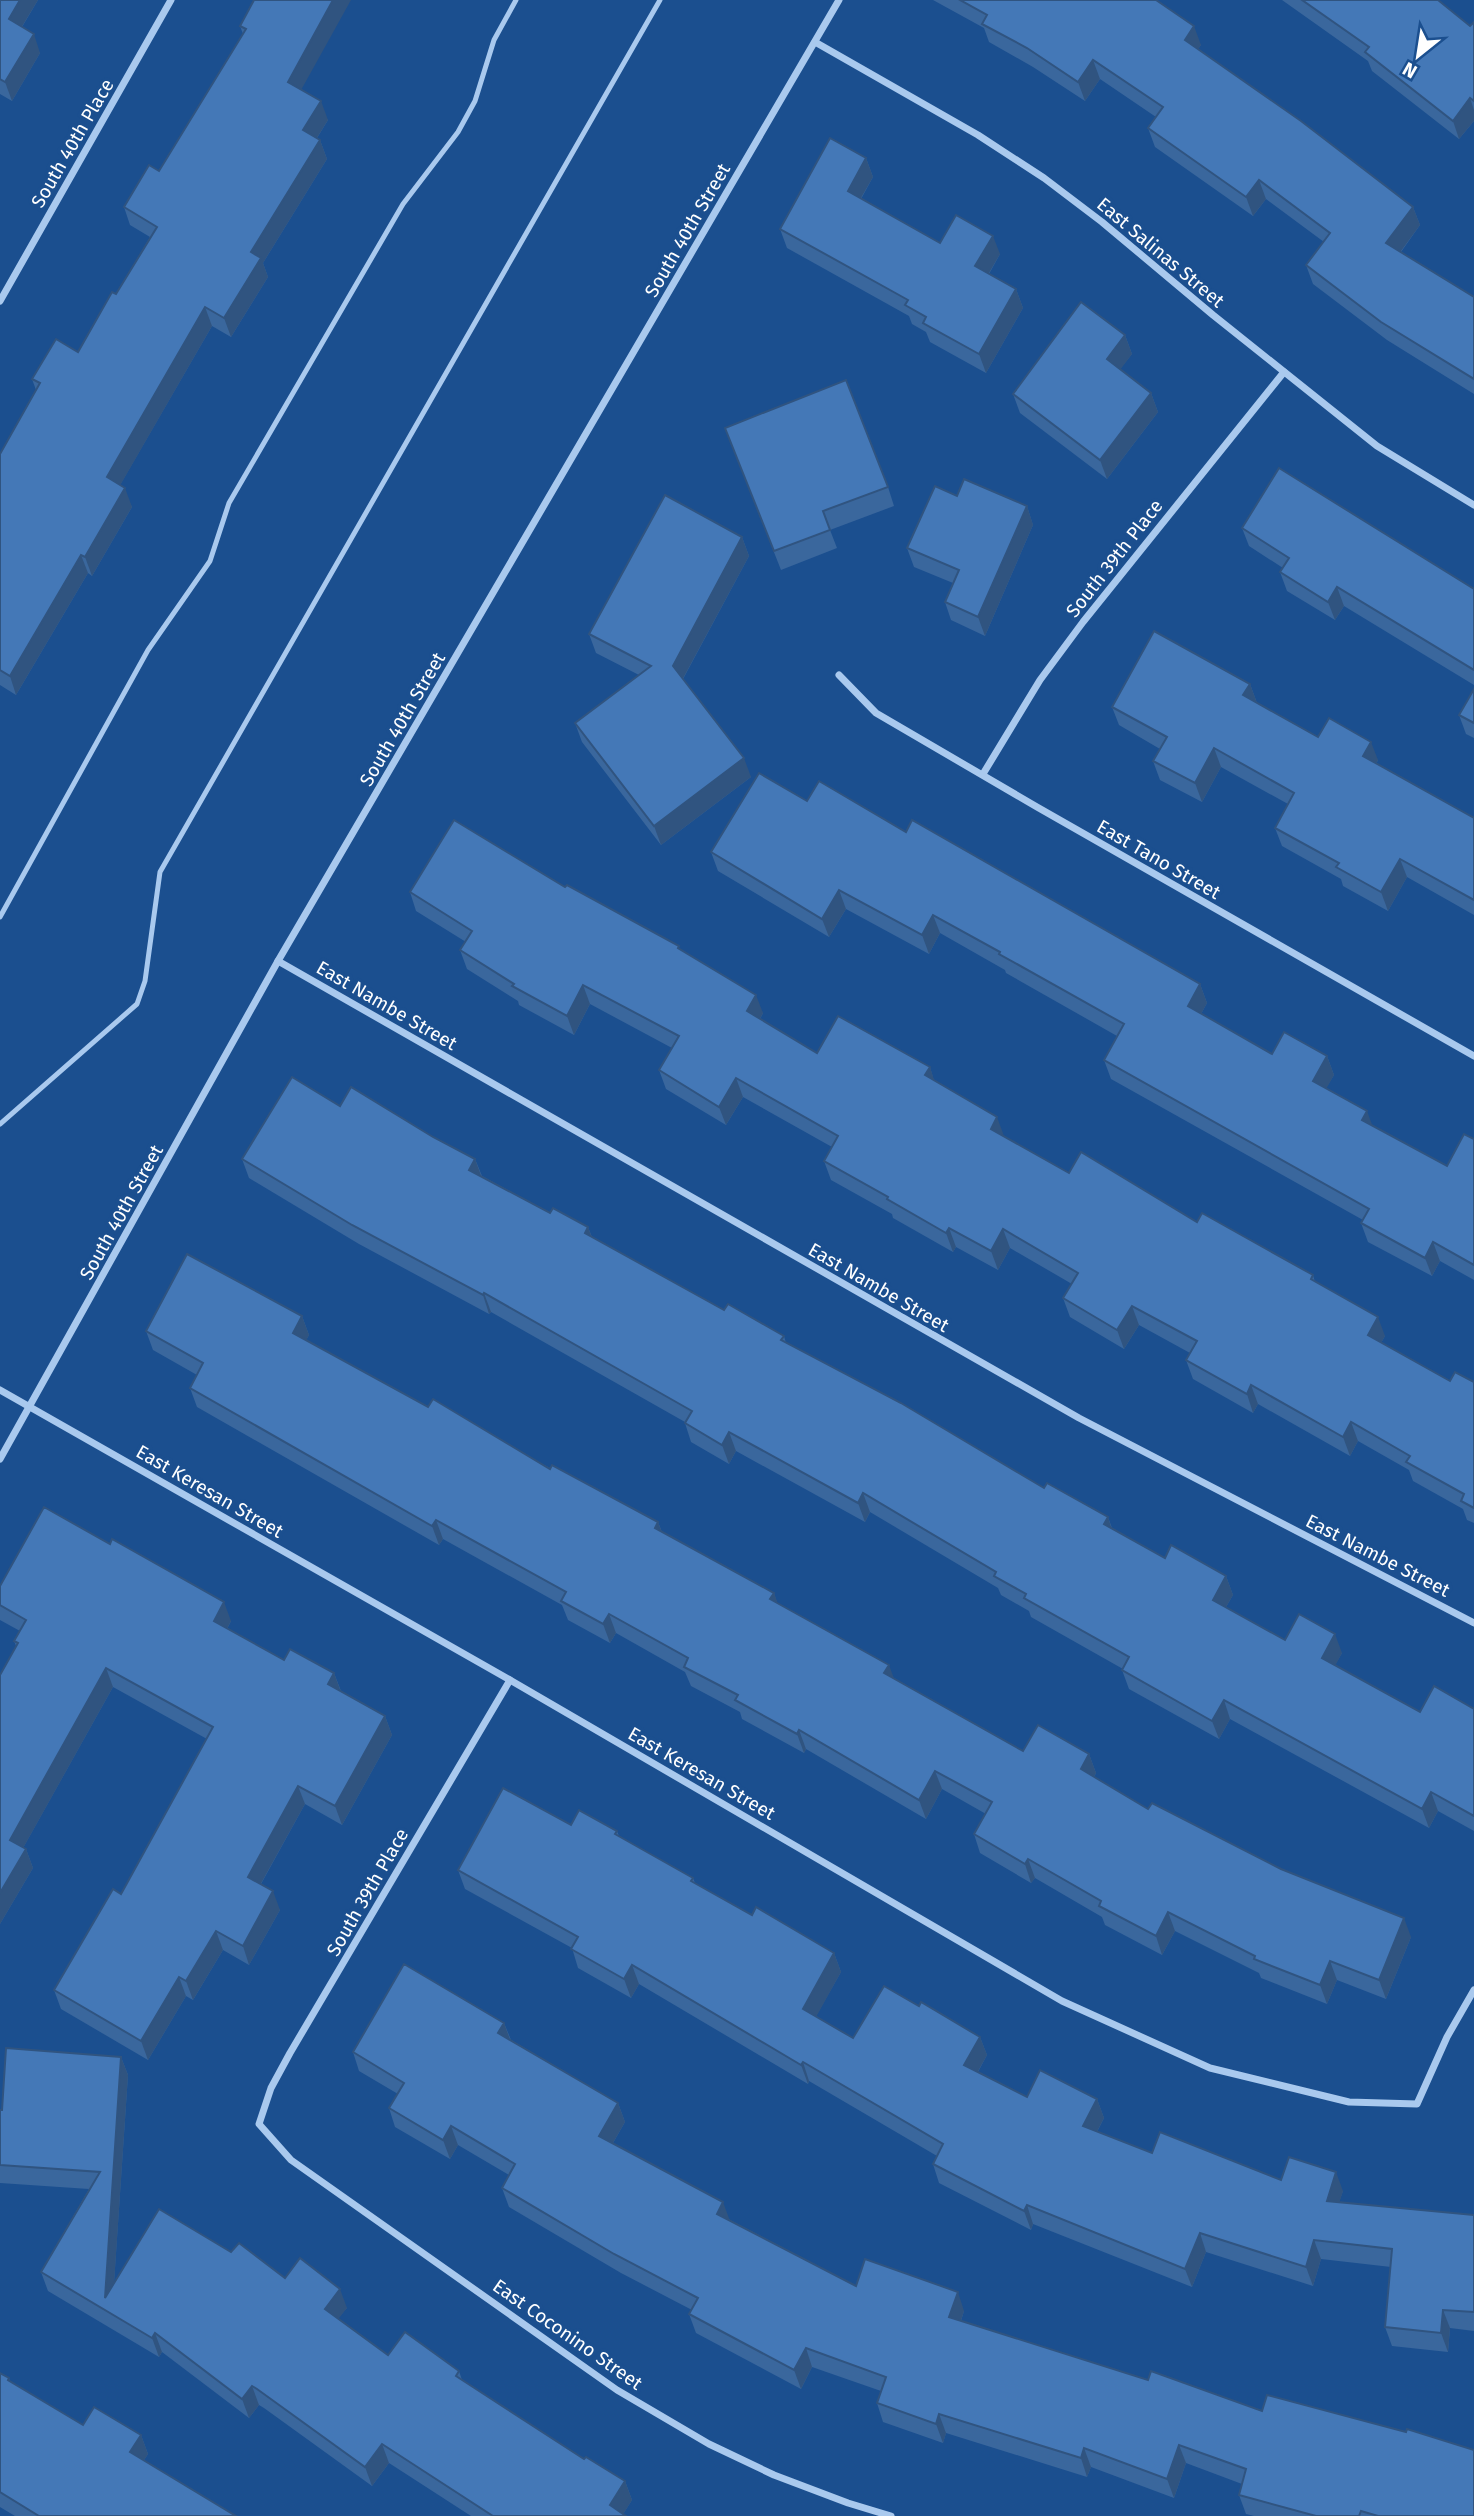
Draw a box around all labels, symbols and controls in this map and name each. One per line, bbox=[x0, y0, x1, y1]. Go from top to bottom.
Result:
north arrow bbox=[1383, 21, 1453, 91]
text: N bbox=[1399, 57, 1421, 83]
street label: South 40th Place bbox=[26, 75, 119, 212]
street label: South 40th Street bbox=[640, 159, 735, 301]
street label: East Salinas Street bbox=[1092, 192, 1229, 312]
street label: South 39th Place bbox=[1061, 495, 1168, 622]
street label: South 40th Street bbox=[355, 648, 450, 790]
street label: East Tano Street bbox=[1093, 815, 1225, 904]
street label: East Nambe Street bbox=[312, 956, 461, 1055]
street label: South 40th Street bbox=[75, 1141, 168, 1284]
street label: East Nambe Street bbox=[804, 1238, 953, 1337]
street label: East Keresan Street bbox=[132, 1440, 287, 1543]
street label: East Nambe Street bbox=[1302, 1509, 1454, 1602]
street label: East Keresan Street bbox=[624, 1722, 779, 1825]
street label: South 39th Place bbox=[322, 1824, 413, 1960]
street label: East Coconino Street bbox=[488, 2274, 647, 2395]

